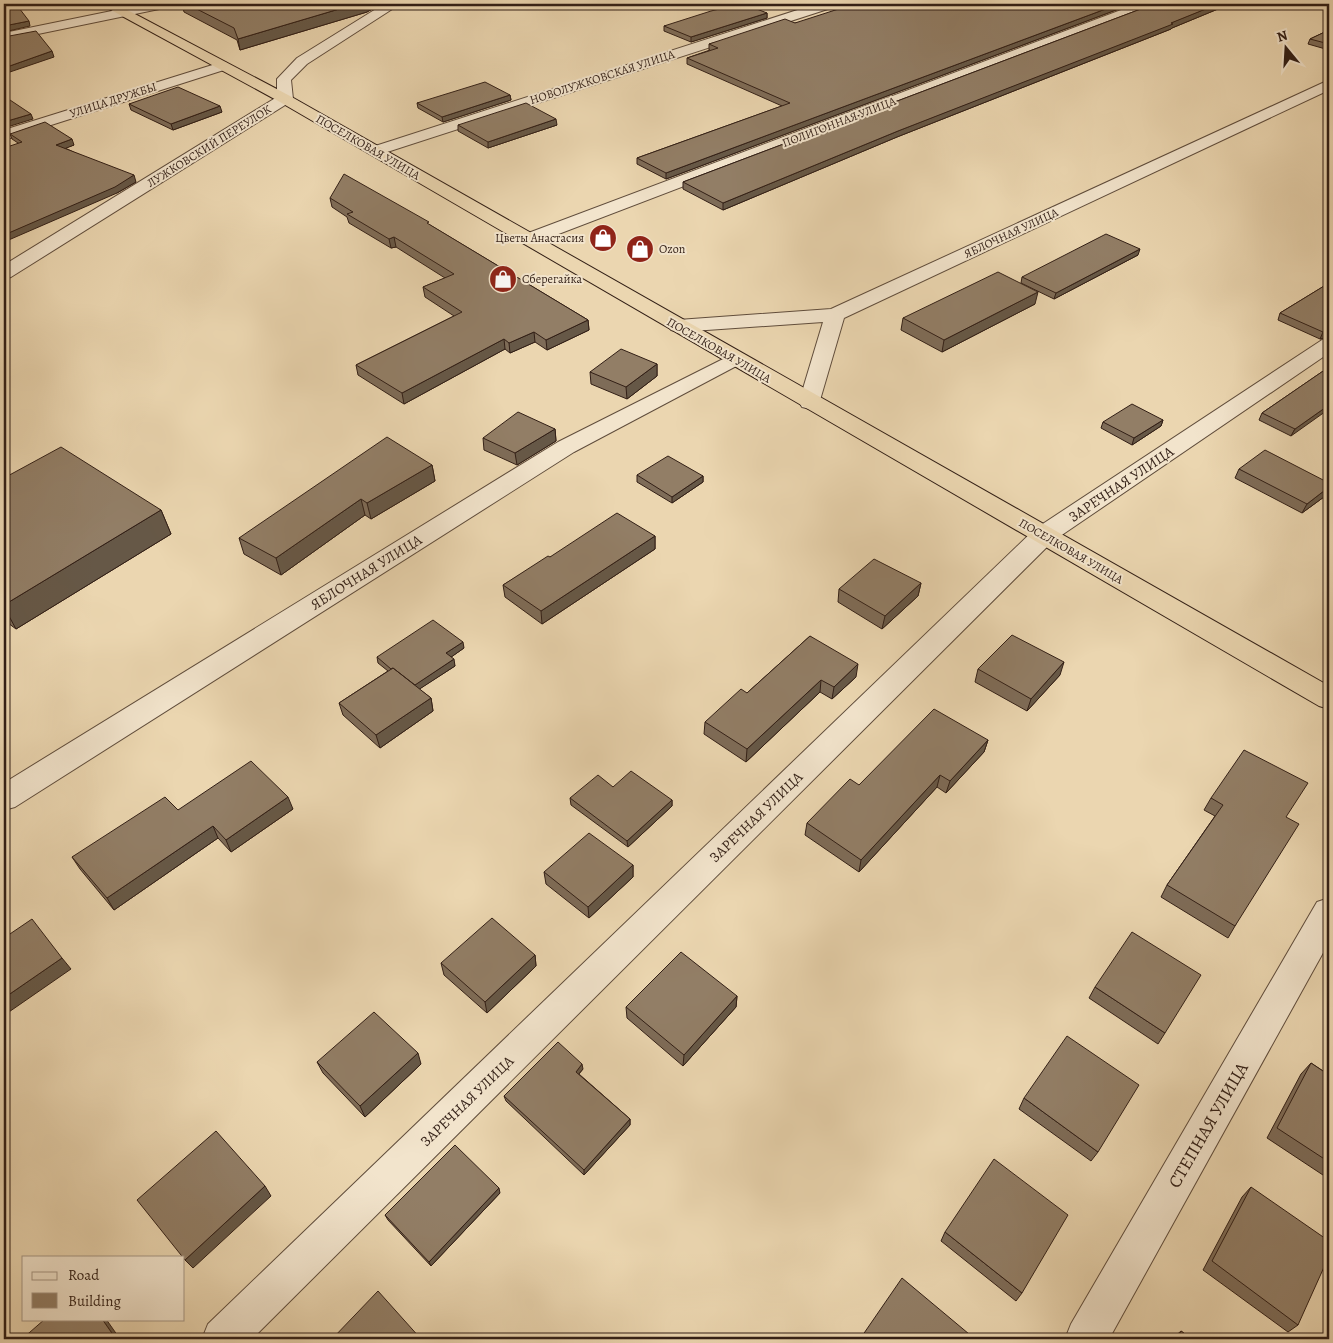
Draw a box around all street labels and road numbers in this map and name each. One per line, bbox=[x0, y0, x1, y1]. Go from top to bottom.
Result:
street label: НОВОЛУЖКОВСКАЯ УЛИЦА bbox=[527, 46, 678, 108]
street label: УЛИЦА ДРУЖБЫ bbox=[67, 78, 159, 122]
street label: ПОЛИГОННАЯ УЛИЦА bbox=[780, 93, 899, 151]
street label: ЛУЖКОВСКИЙ ПЕРЕУЛОК bbox=[144, 101, 274, 191]
street label: ПОСЕЛКОВАЯ УЛИЦА bbox=[313, 111, 424, 184]
street label: ЯБЛОЧНАЯ УЛИЦА bbox=[961, 204, 1062, 262]
street label: ПОСЕЛКОВАЯ УЛИЦА bbox=[664, 314, 775, 387]
street label: ЗАРЕЧНАЯ УЛИЦА bbox=[1064, 441, 1178, 527]
street label: ПОСЕЛКОВАЯ УЛИЦА bbox=[1016, 515, 1127, 588]
street label: ЯБЛОЧНАЯ УЛИЦА bbox=[306, 530, 426, 614]
street label: ЗАРЕЧНАЯ УЛИЦА bbox=[705, 767, 807, 867]
street label: ЗАРЕЧНАЯ УЛИЦА bbox=[416, 1051, 518, 1151]
street label: СТЕПНАЯ УЛИЦА bbox=[1162, 1057, 1254, 1192]

